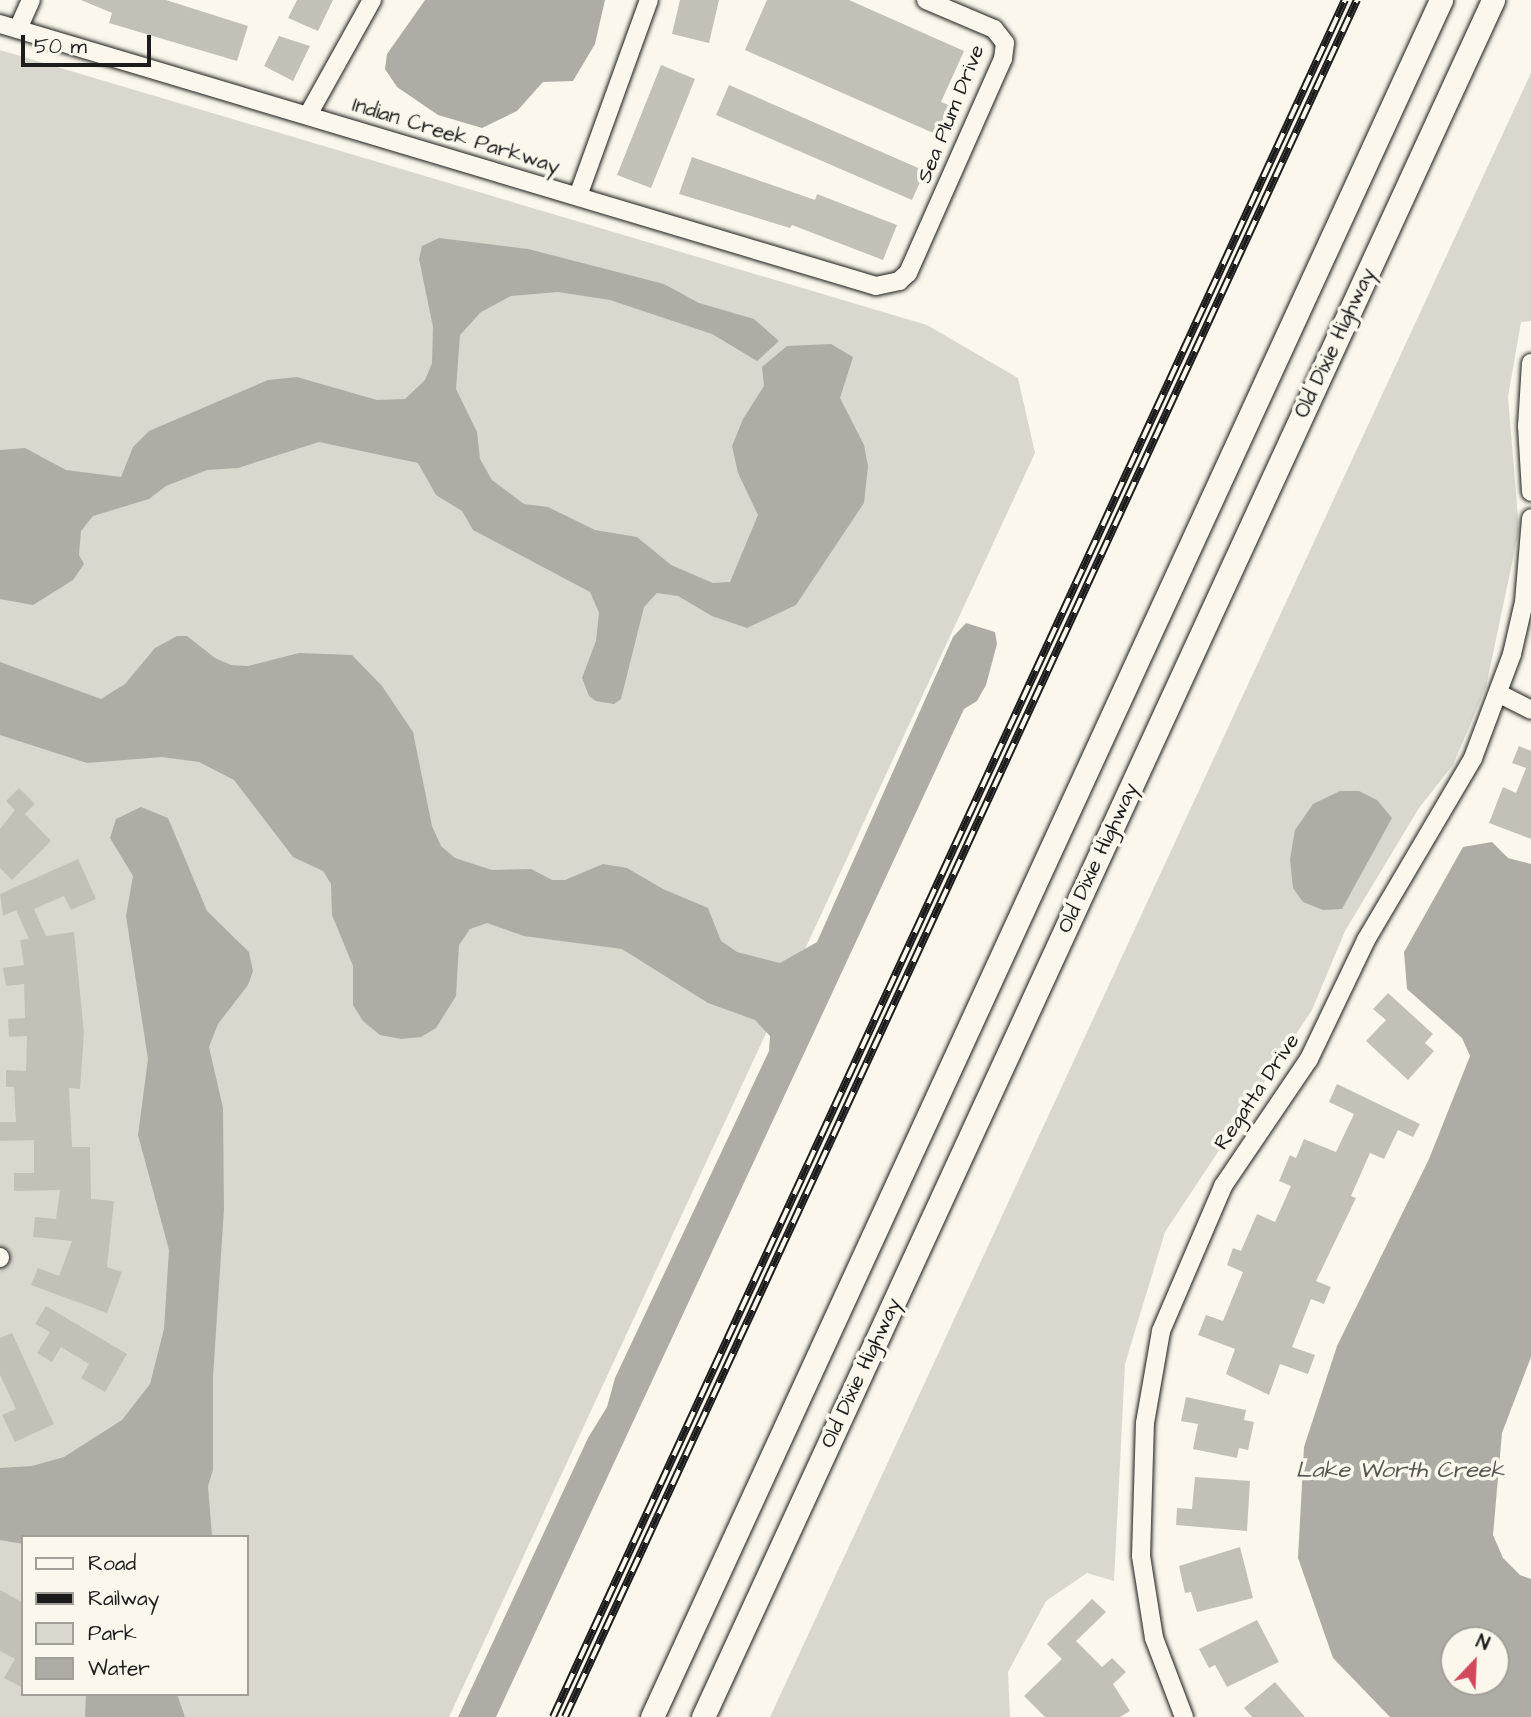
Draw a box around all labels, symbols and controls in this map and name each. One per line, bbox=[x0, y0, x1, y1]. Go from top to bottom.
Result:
scale bar bbox=[24, 21, 154, 65]
text: 50 m bbox=[34, 32, 87, 61]
street label: Sea Plum Drive bbox=[912, 41, 990, 187]
street label: Indian Creek Parkway bbox=[349, 92, 563, 180]
street label: Old Dixie Highway bbox=[1289, 264, 1381, 422]
street label: Old Dixie Highway bbox=[1052, 779, 1144, 937]
street label: Regatta Drive bbox=[1209, 1029, 1305, 1155]
street label: Old Dixie Highway bbox=[815, 1294, 907, 1452]
water label: Lake Worth Creek bbox=[1296, 1456, 1504, 1484]
legend bbox=[21, 1535, 248, 1696]
text: Road bbox=[88, 1549, 136, 1578]
text: Railway bbox=[88, 1584, 159, 1613]
text: Park bbox=[88, 1619, 137, 1648]
north arrow bbox=[1440, 1626, 1510, 1696]
text: N bbox=[1472, 1628, 1493, 1658]
text: Water bbox=[88, 1654, 150, 1683]

